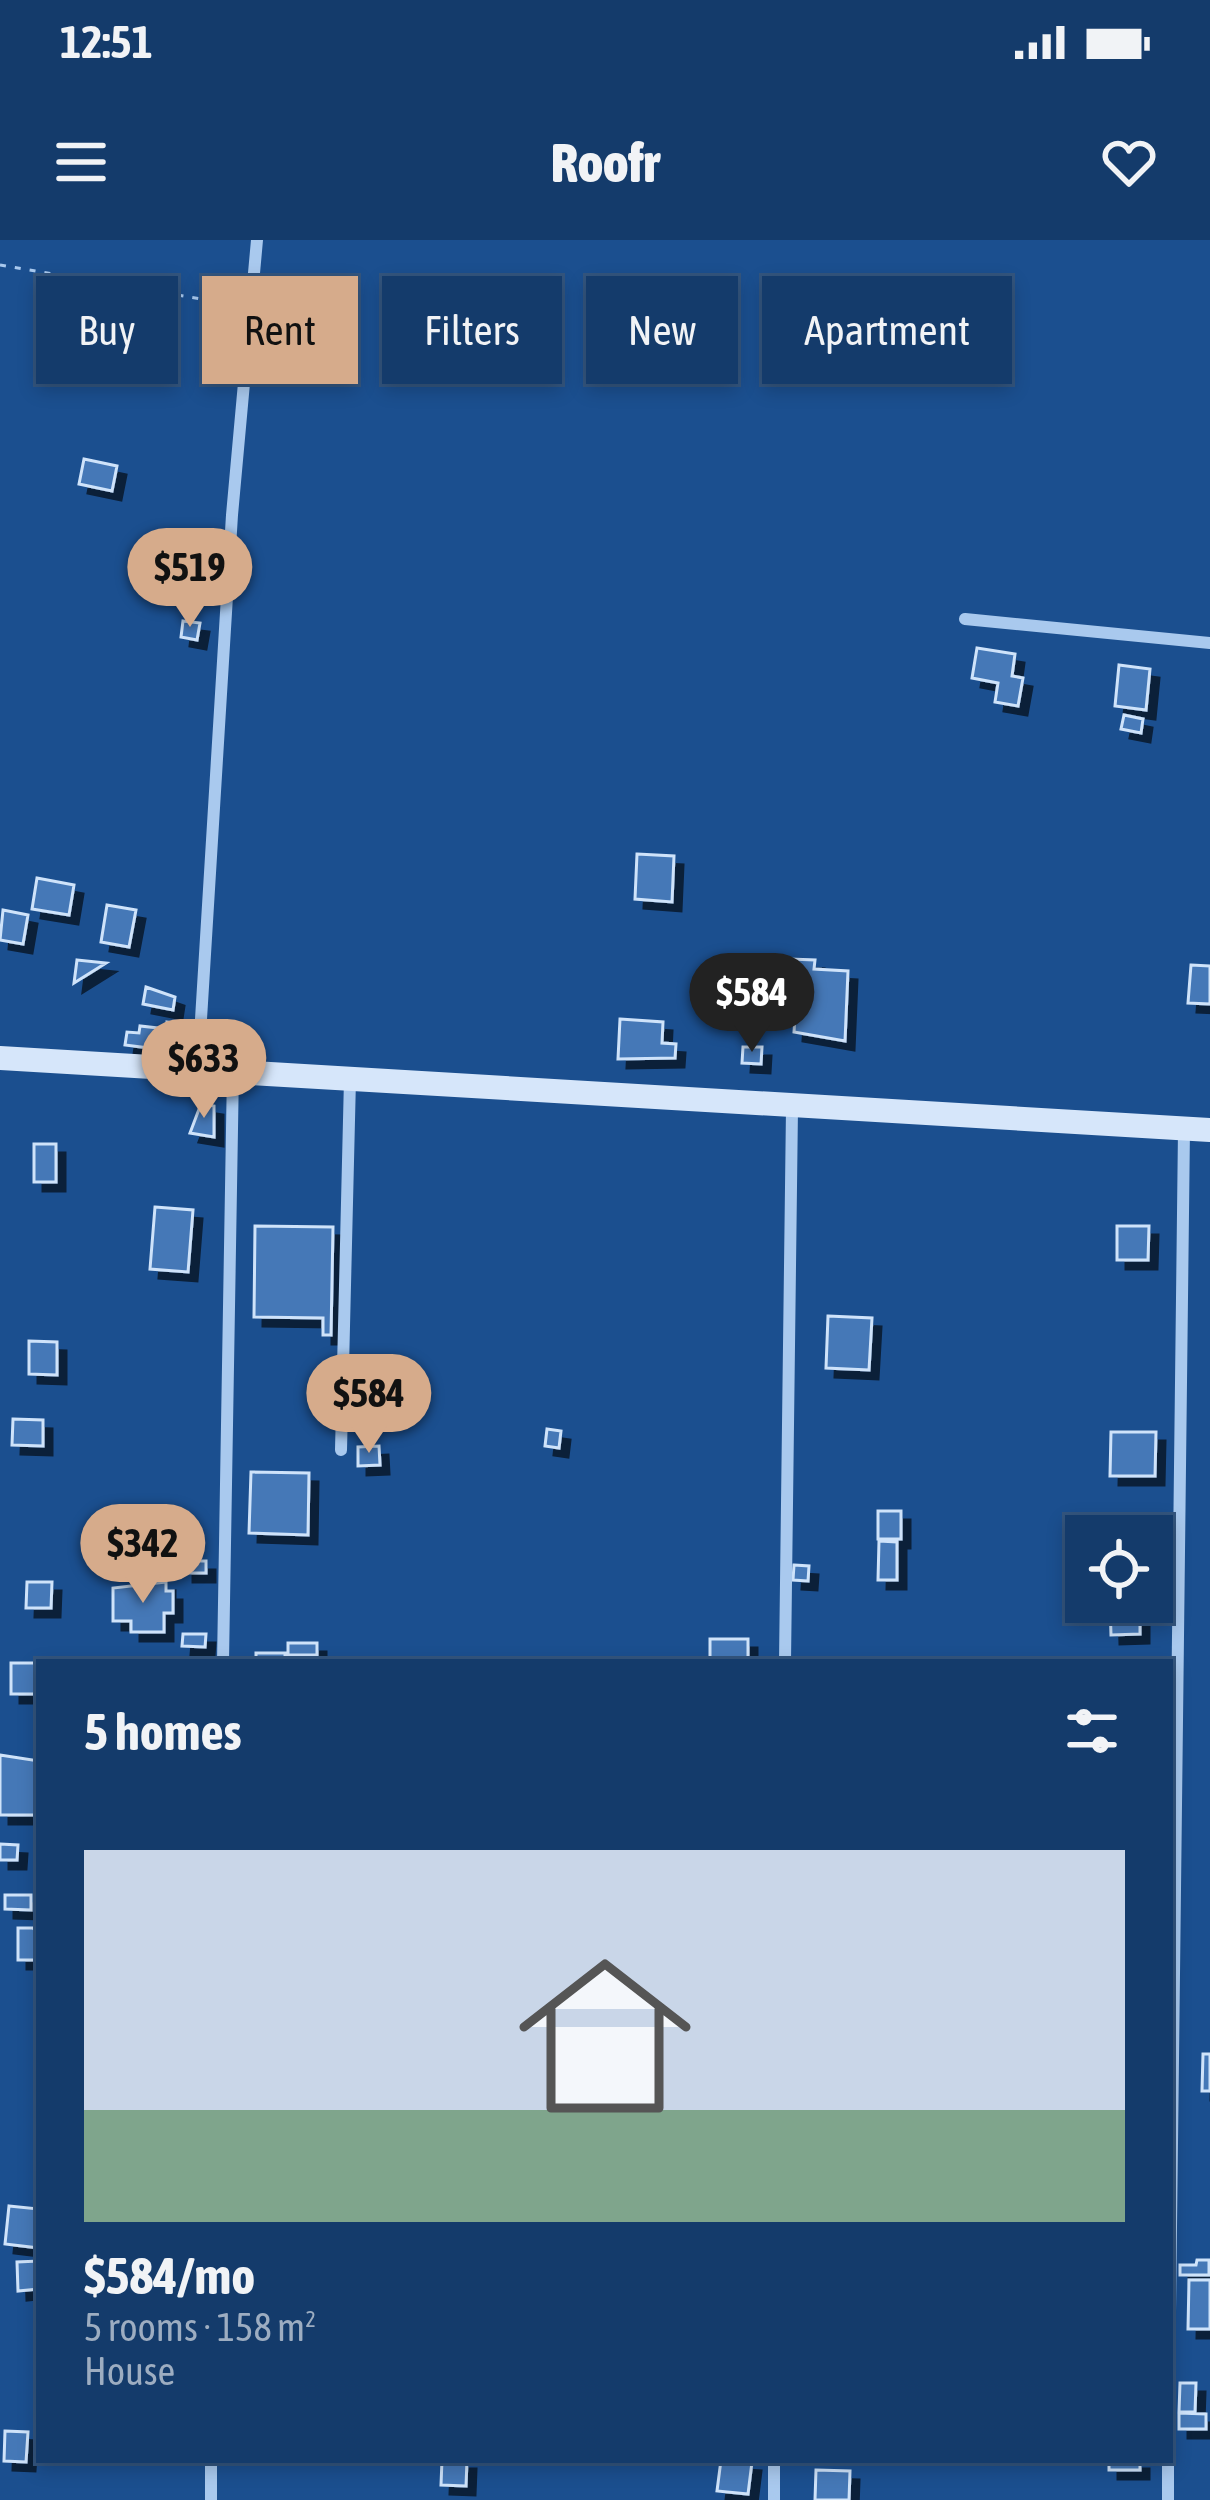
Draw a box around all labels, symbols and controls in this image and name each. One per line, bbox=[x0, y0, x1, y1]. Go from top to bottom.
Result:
text: 12:51 bbox=[60, 16, 153, 68]
icon: menu bbox=[48, 129, 114, 195]
icon: heart bbox=[1096, 129, 1162, 195]
text: Roofr bbox=[551, 132, 659, 193]
chip: Buy bbox=[36, 276, 178, 384]
chip: Rent bbox=[202, 276, 358, 384]
chip: Filters bbox=[382, 276, 562, 384]
chip: New bbox=[586, 276, 738, 384]
chip: Apartment bbox=[762, 276, 1012, 384]
pin: $519 bbox=[119, 528, 261, 630]
text: $519 bbox=[154, 545, 226, 589]
pin: $584 bbox=[681, 953, 823, 1055]
text: $584 bbox=[716, 970, 788, 1014]
pin: $633 bbox=[133, 1019, 275, 1121]
text: $633 bbox=[168, 1036, 240, 1080]
pin: $584 bbox=[298, 1354, 440, 1456]
text: $584 bbox=[333, 1371, 405, 1415]
pin: $342 bbox=[72, 1504, 214, 1606]
map controls bbox=[1065, 1515, 1173, 1623]
button: locate bbox=[1065, 1515, 1173, 1623]
text: $342 bbox=[107, 1521, 179, 1565]
icon: filters bbox=[1059, 1698, 1125, 1764]
text: 5 homes bbox=[84, 1702, 242, 1761]
icon: home bbox=[497, 1928, 713, 2144]
text: $584/mo bbox=[84, 2246, 255, 2305]
text: 5 rooms · 158 m² bbox=[84, 2305, 316, 2349]
text: House bbox=[84, 2349, 175, 2393]

